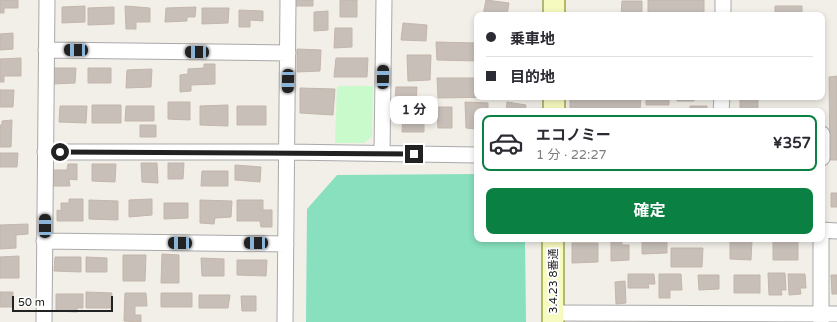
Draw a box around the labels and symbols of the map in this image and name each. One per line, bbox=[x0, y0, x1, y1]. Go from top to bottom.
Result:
car bbox=[64, 44, 88, 56]
car bbox=[185, 46, 209, 58]
car bbox=[377, 65, 389, 89]
car bbox=[282, 69, 294, 93]
callout: 1 分 bbox=[390, 96, 438, 124]
route start bbox=[51, 143, 69, 161]
route end bbox=[405, 145, 423, 163]
car bbox=[39, 214, 51, 238]
car bbox=[168, 237, 192, 249]
car bbox=[244, 237, 268, 249]
street label: 3.4.23 8番通 bbox=[547, 249, 560, 313]
scale bar bbox=[12, 294, 113, 313]

